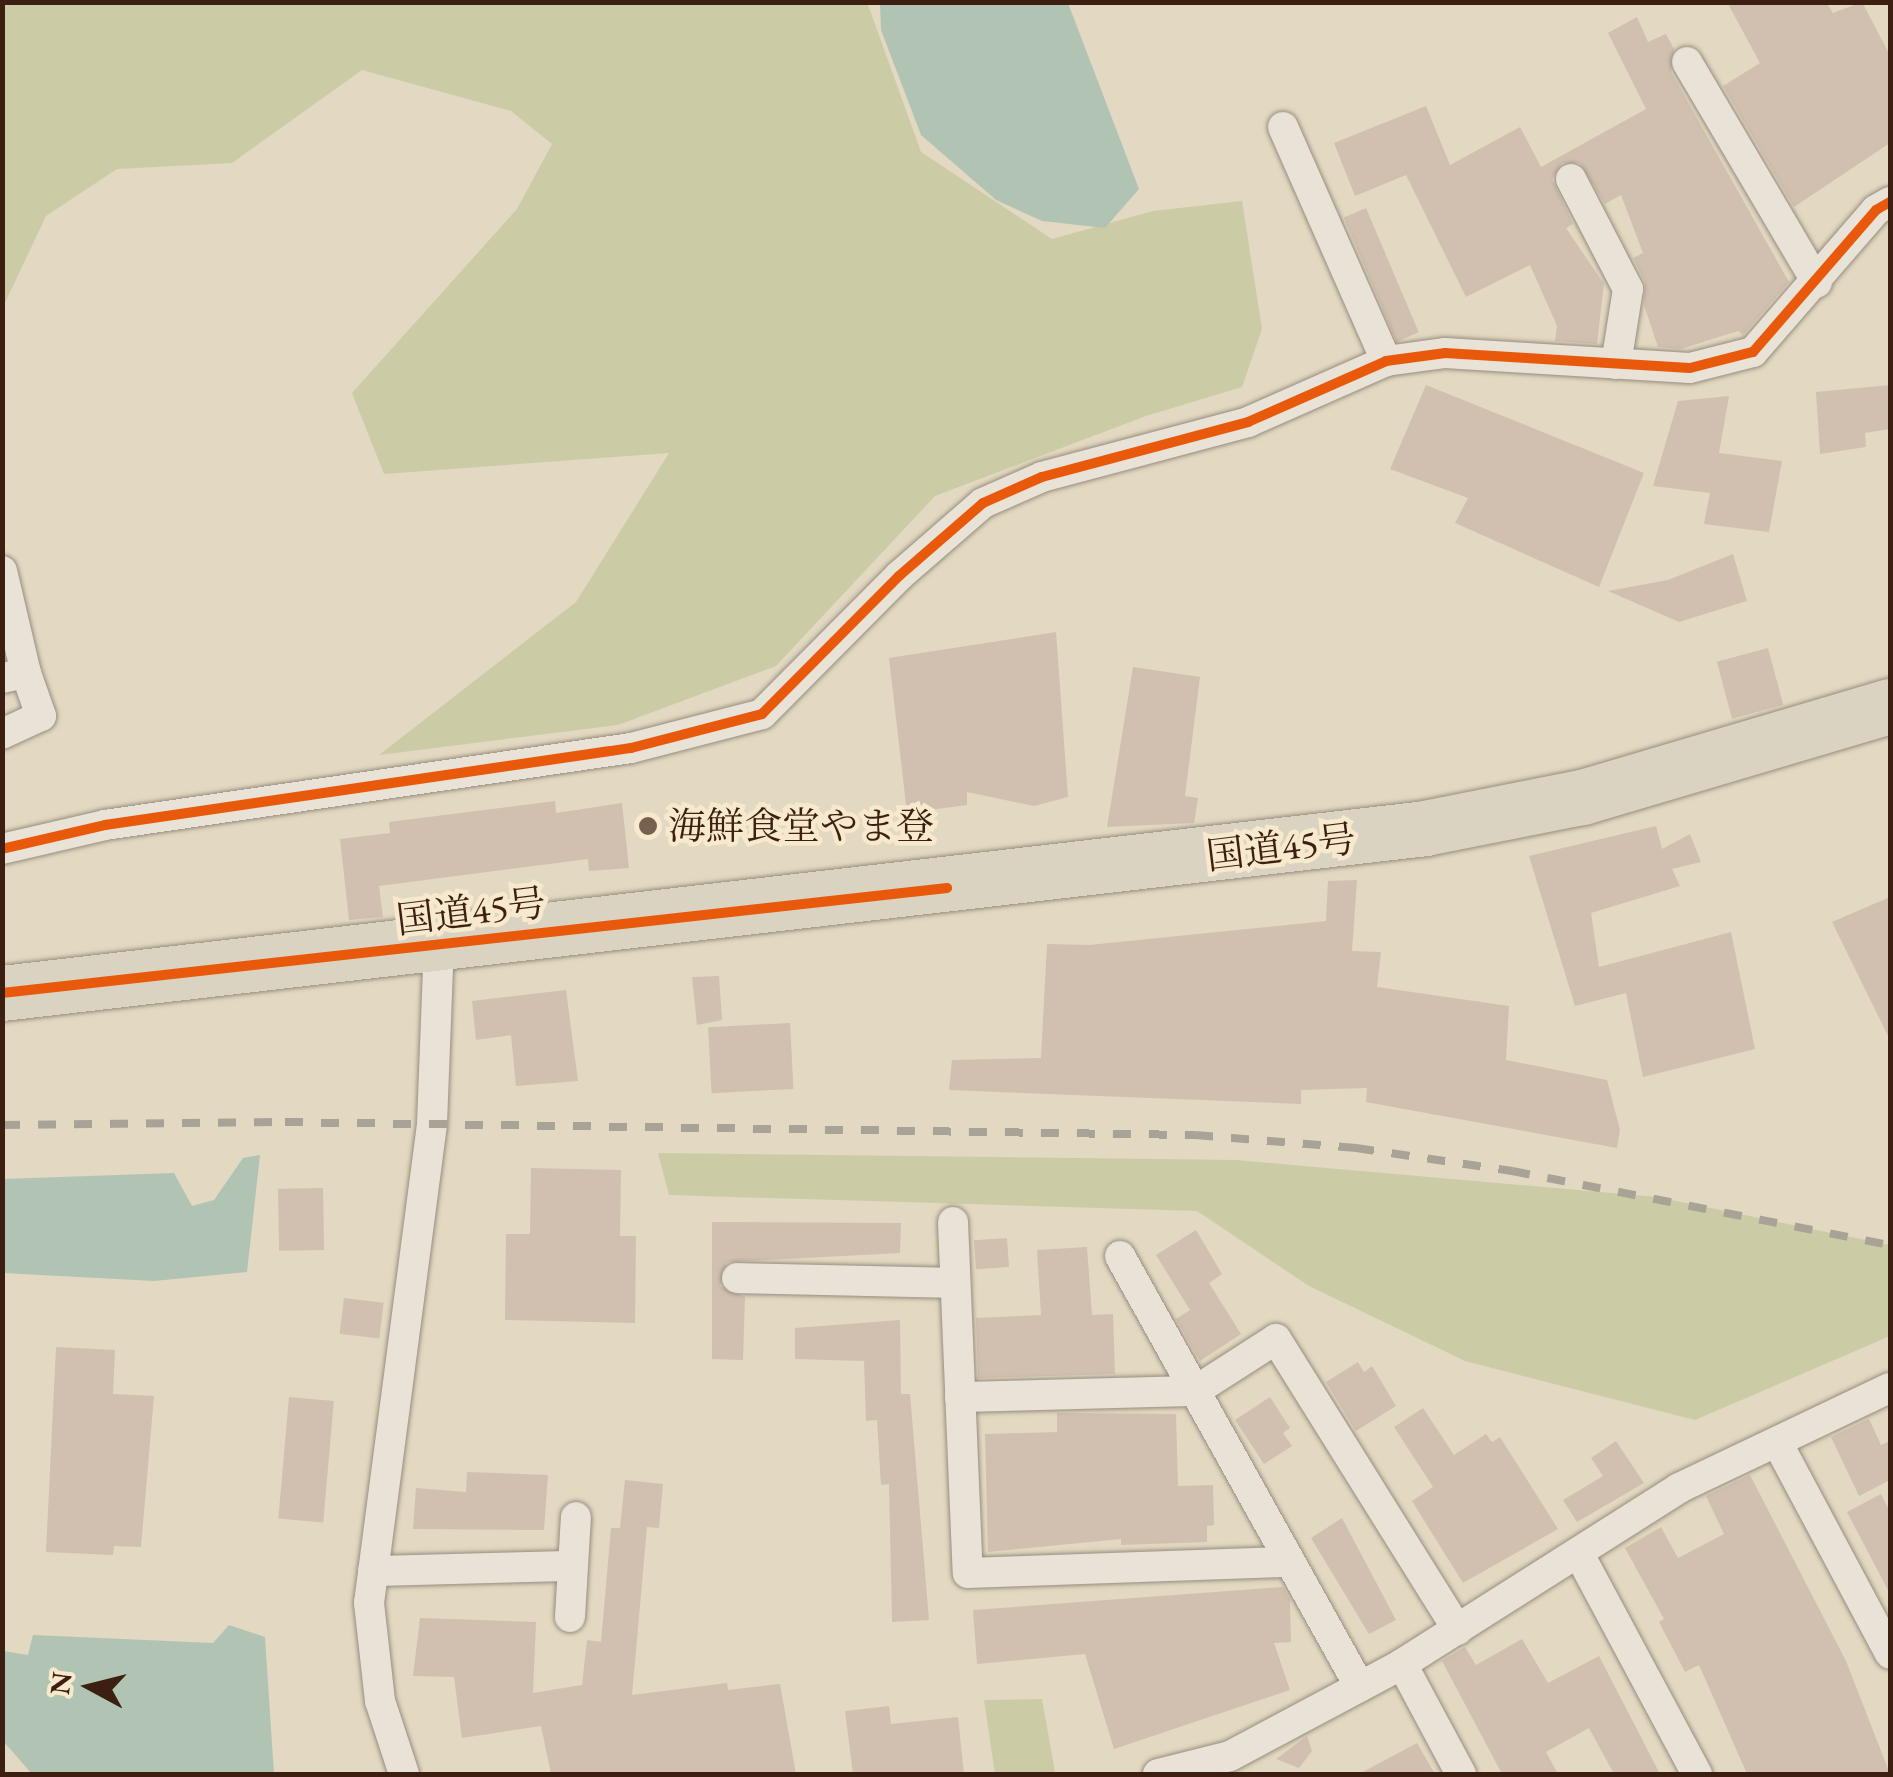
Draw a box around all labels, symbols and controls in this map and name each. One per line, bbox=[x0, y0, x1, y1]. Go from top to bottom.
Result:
place label: 海鮮食堂やま登 bbox=[668, 803, 934, 849]
marker: 海鮮食堂やま登 bbox=[637, 815, 659, 837]
street label: 国道45号 bbox=[1204, 815, 1358, 879]
street label: 国道45号 bbox=[394, 879, 548, 943]
north arrow bbox=[40, 1637, 140, 1737]
text: N bbox=[41, 1670, 79, 1697]

